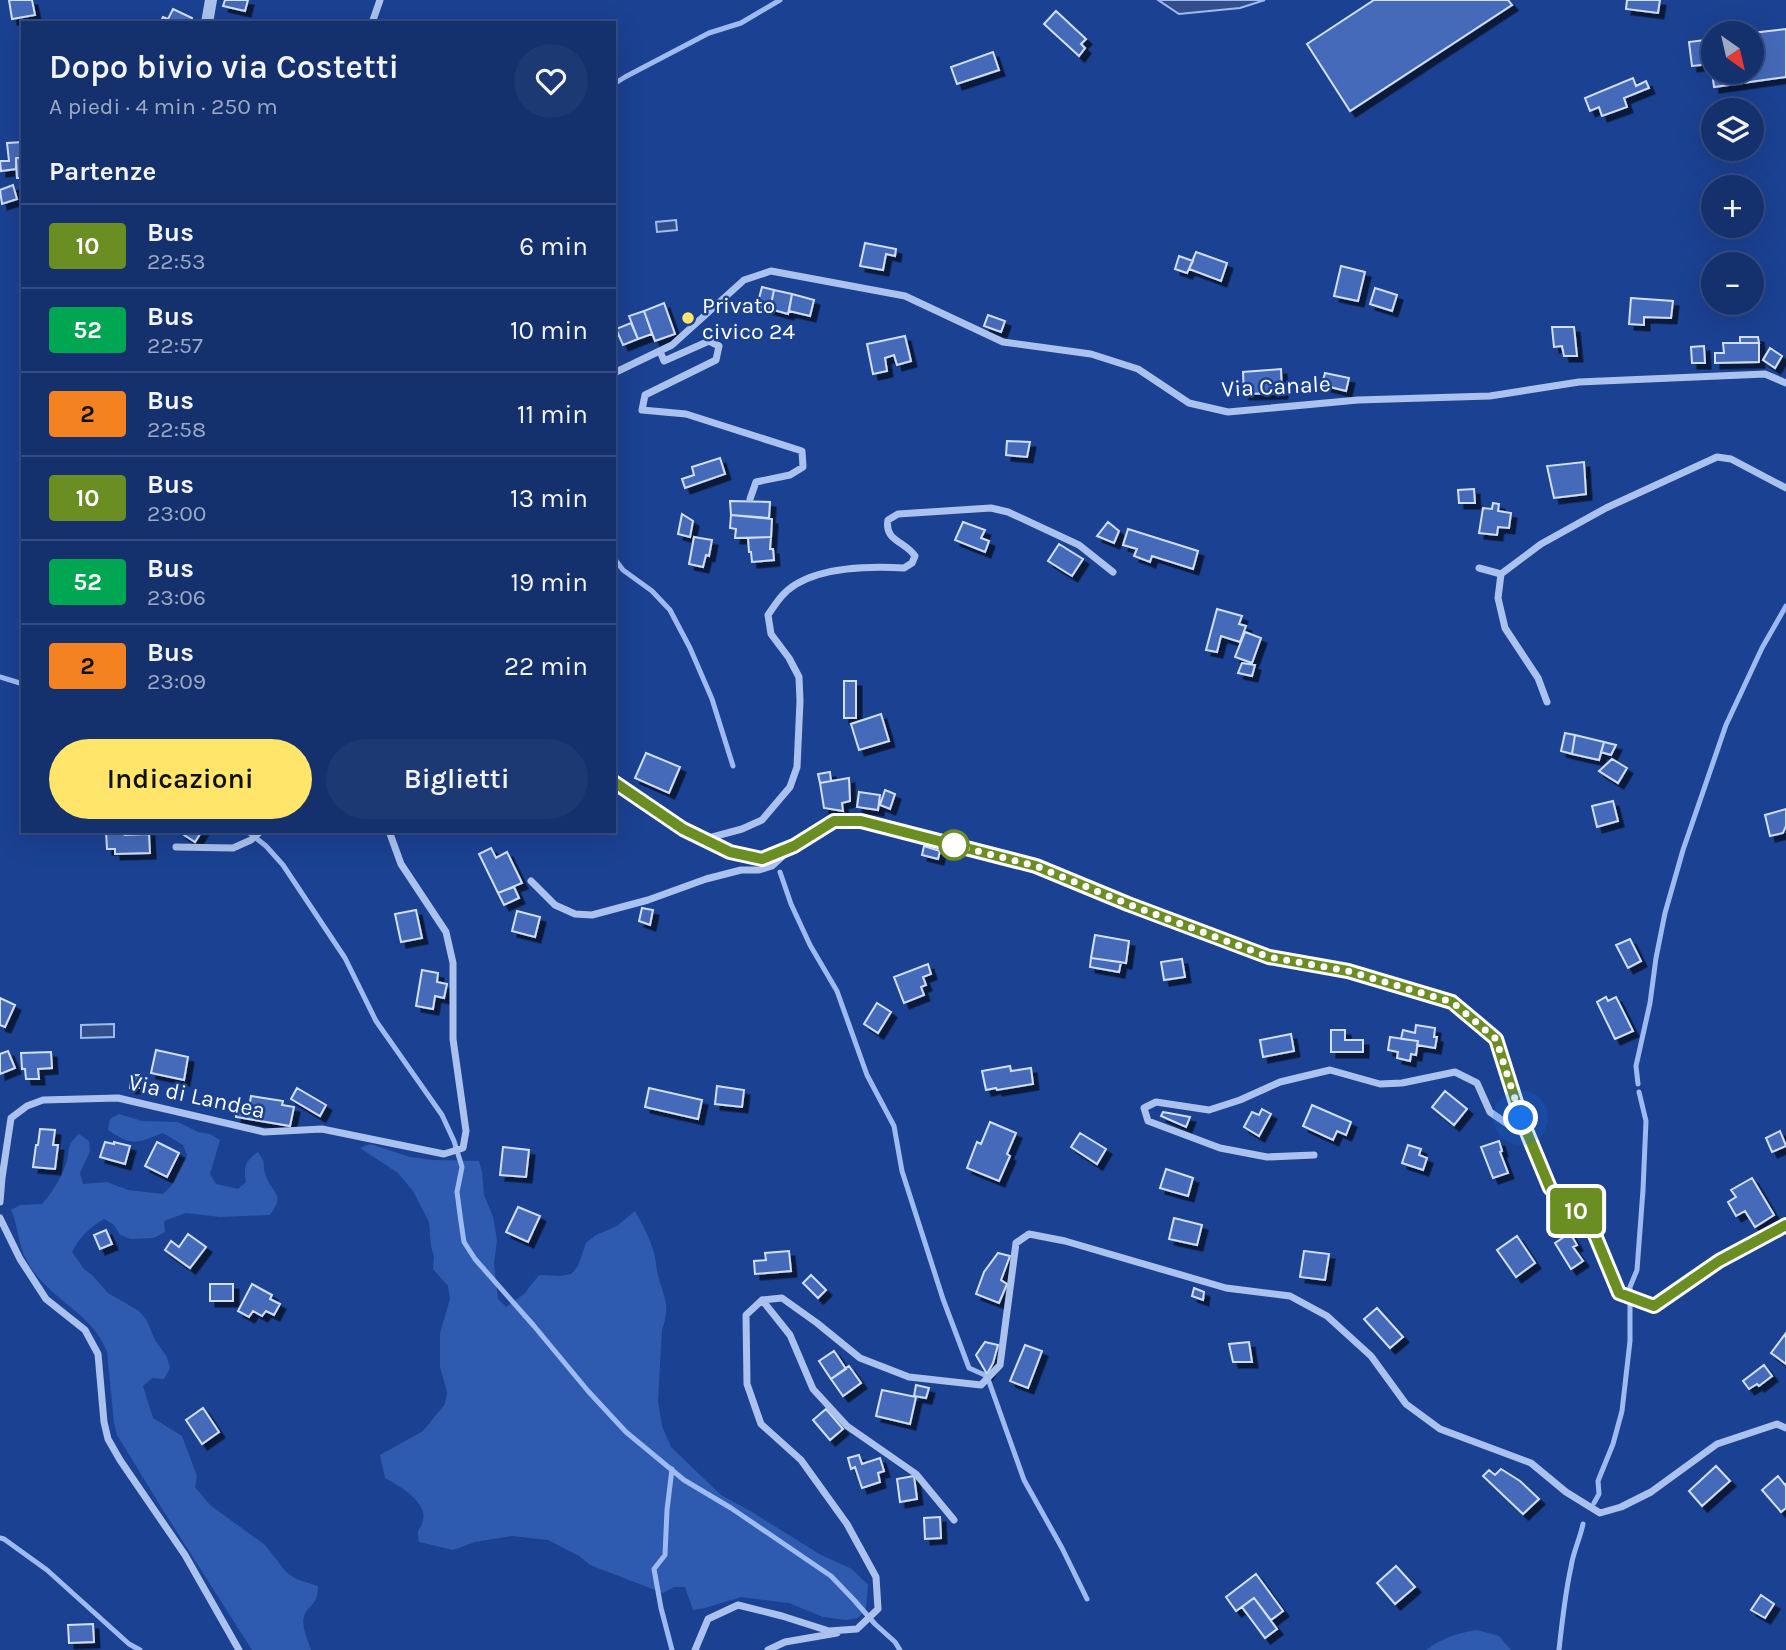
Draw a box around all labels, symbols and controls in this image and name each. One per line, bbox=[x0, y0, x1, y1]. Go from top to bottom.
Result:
north arrow bbox=[1701, 21, 1764, 84]
map controls bbox=[1701, 21, 1764, 315]
button: heart bbox=[514, 44, 588, 118]
text: Dopo bivio via Costetti bbox=[49, 48, 399, 86]
text: A piedi · 4 min · 250 m bbox=[49, 93, 278, 120]
button: layers bbox=[1701, 98, 1764, 161]
text: Partenze bbox=[49, 156, 156, 187]
button: + bbox=[1701, 175, 1764, 238]
text: Bus bbox=[147, 217, 194, 248]
text: 6 min bbox=[519, 231, 588, 262]
text: 10 bbox=[76, 232, 99, 260]
text: 22:53 bbox=[147, 248, 206, 275]
button: − bbox=[1701, 252, 1764, 315]
place label: Privato civico 24 bbox=[702, 292, 795, 345]
text: Bus bbox=[147, 301, 194, 332]
marker: Privato civico 24 bbox=[680, 310, 696, 326]
text: 10 min bbox=[510, 315, 588, 346]
text: 52 bbox=[73, 316, 102, 344]
text: 22:57 bbox=[147, 332, 203, 359]
street label: Via Canale bbox=[1221, 370, 1331, 403]
text: Bus bbox=[147, 385, 194, 416]
text: 11 min bbox=[517, 399, 588, 430]
text: 2 bbox=[80, 400, 95, 428]
text: 22:58 bbox=[147, 416, 206, 443]
text: Bus bbox=[147, 469, 194, 500]
text: 13 min bbox=[510, 483, 588, 514]
text: 10 bbox=[76, 484, 99, 512]
text: 23:00 bbox=[147, 500, 207, 527]
text: Bus bbox=[147, 553, 194, 584]
text: 19 min bbox=[510, 567, 588, 598]
text: 52 bbox=[73, 568, 102, 596]
text: 23:06 bbox=[147, 584, 206, 611]
text: Bus bbox=[147, 637, 194, 668]
text: 22 min bbox=[504, 651, 588, 682]
text: 2 bbox=[80, 652, 95, 680]
text: 23:09 bbox=[147, 668, 206, 695]
button: Indicazioni bbox=[49, 739, 312, 819]
button: Biglietti bbox=[326, 739, 588, 819]
unlabelled marker bbox=[939, 830, 969, 860]
street label: Via di Landea bbox=[126, 1069, 268, 1124]
your location bbox=[1503, 1100, 1538, 1135]
line badge: 10 bbox=[1544, 1188, 1608, 1234]
text: 10 bbox=[1564, 1197, 1588, 1225]

